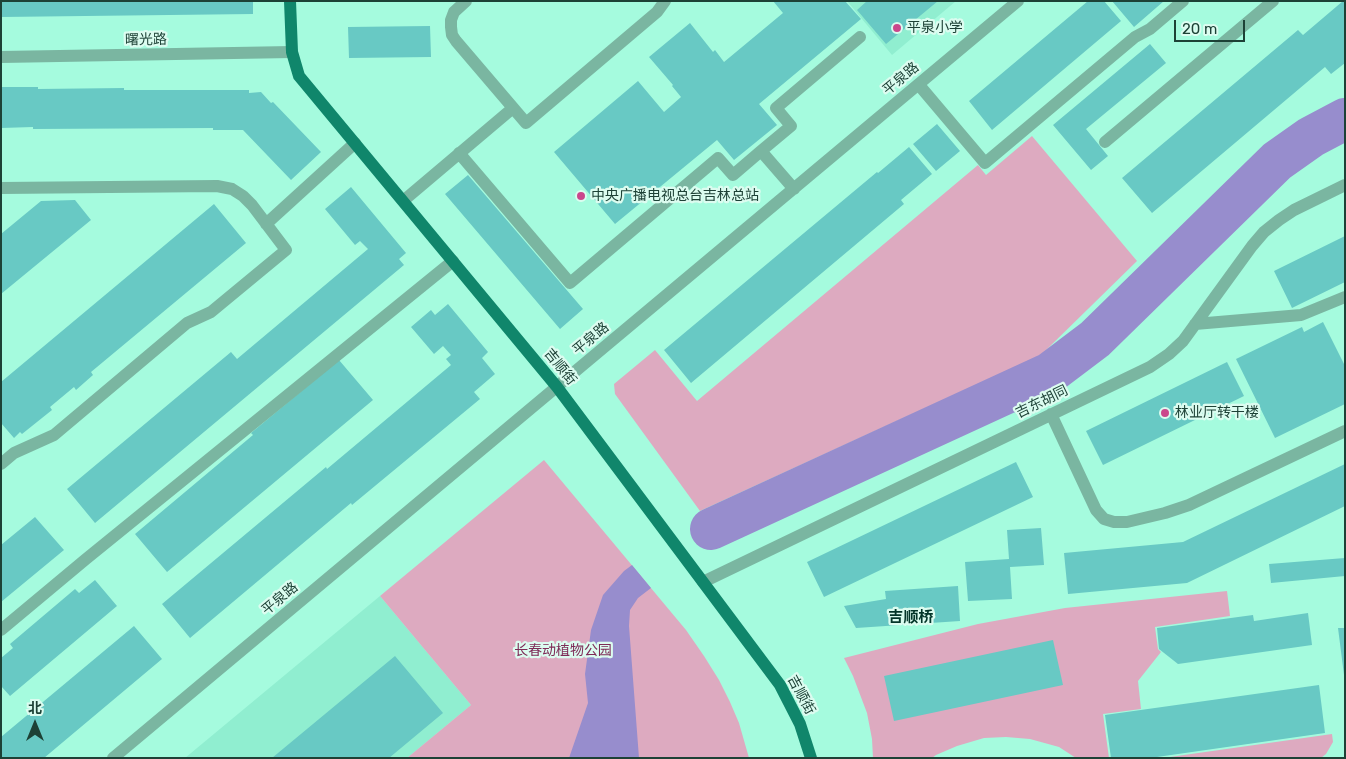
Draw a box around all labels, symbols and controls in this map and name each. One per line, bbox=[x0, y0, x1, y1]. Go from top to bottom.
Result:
scale bar bbox=[1176, 10, 1247, 42]
place label: 平泉小学 bbox=[907, 20, 963, 36]
text: 20 m bbox=[1182, 20, 1217, 38]
marker: 平泉小学 bbox=[891, 22, 903, 34]
street label: 曙光路 bbox=[125, 31, 167, 49]
street label: 平泉路 bbox=[880, 59, 922, 99]
place label: 中央广播电视总台吉林总站 bbox=[591, 188, 759, 204]
marker: 中央广播电视总台吉林总站 bbox=[575, 190, 587, 202]
street label: 平泉路 bbox=[570, 319, 612, 359]
street label: 吉顺街 bbox=[540, 345, 580, 389]
street label: 吉东胡同 bbox=[1013, 382, 1071, 422]
place label: 林业厅转干楼 bbox=[1175, 405, 1259, 421]
marker: 林业厅转干楼 bbox=[1159, 407, 1171, 419]
street label: 平泉路 bbox=[259, 579, 301, 619]
district label: 吉顺桥 bbox=[889, 609, 933, 627]
park label: 长春动植物公园 bbox=[514, 643, 612, 659]
street label: 吉顺街 bbox=[784, 673, 818, 717]
north arrow bbox=[10, 699, 60, 749]
text: 北 bbox=[28, 700, 42, 717]

